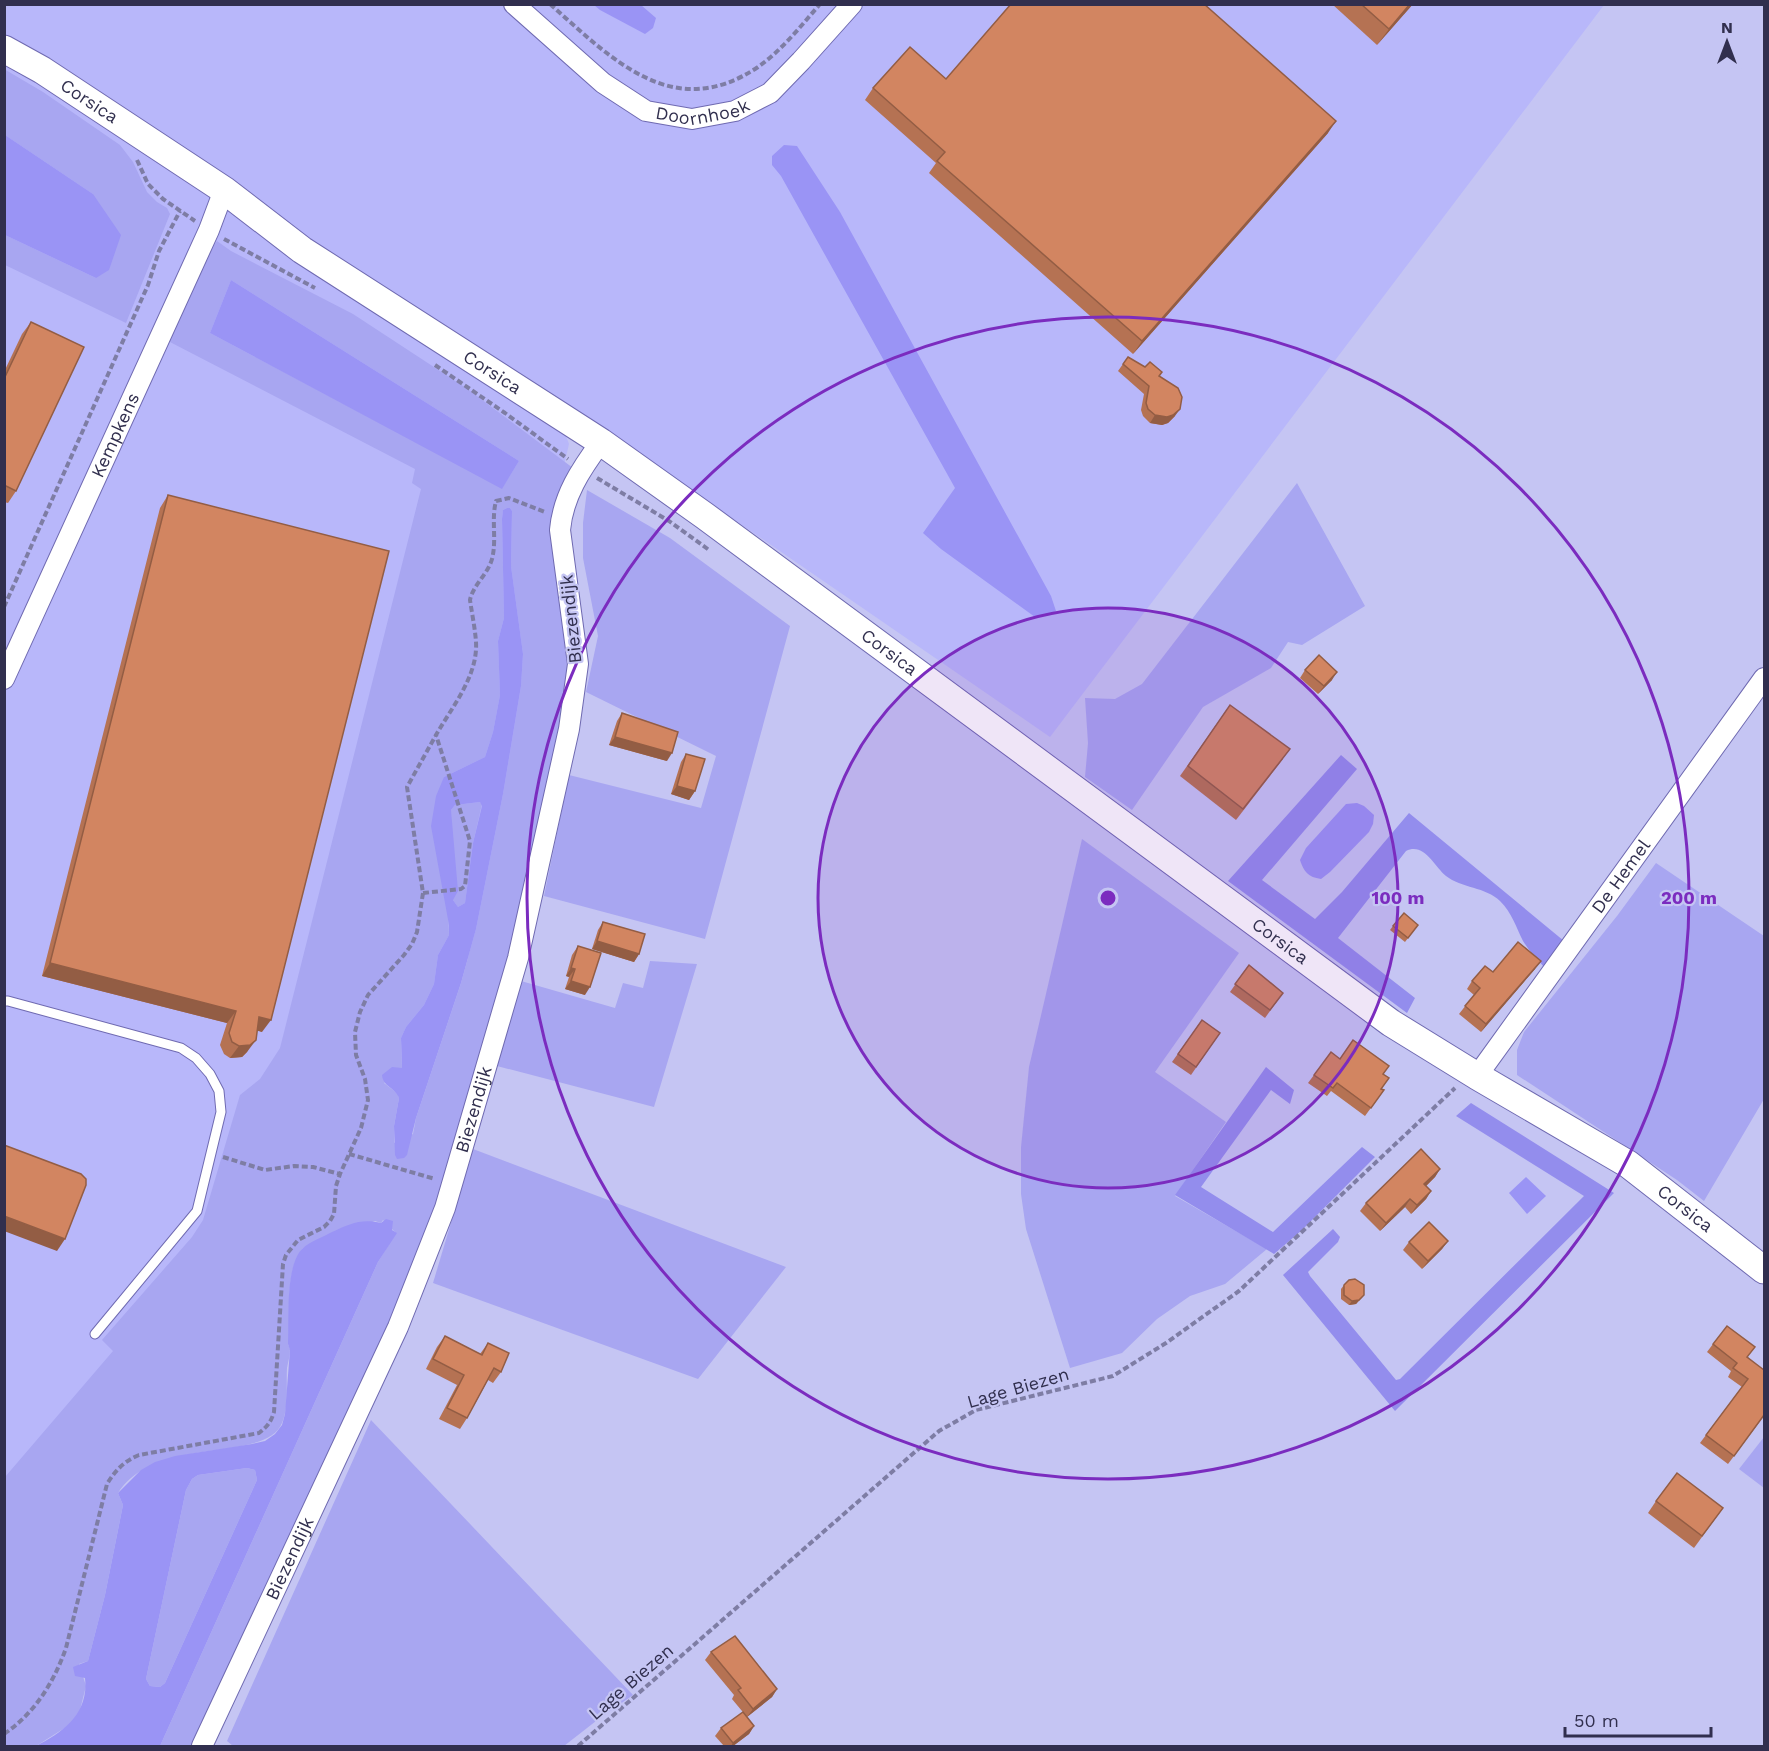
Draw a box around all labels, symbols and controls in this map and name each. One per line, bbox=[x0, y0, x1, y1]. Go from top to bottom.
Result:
north arrow bbox=[1697, 12, 1757, 72]
text: N bbox=[1721, 18, 1733, 37]
street label: Corsica bbox=[57, 74, 122, 127]
street label: Doornhoek bbox=[654, 94, 753, 129]
street label: Corsica bbox=[460, 345, 525, 398]
street label: Kempkens bbox=[86, 389, 143, 481]
street label: Biezendijk bbox=[555, 574, 586, 664]
street label: Corsica bbox=[857, 624, 922, 680]
street label: De Hemel bbox=[1587, 835, 1654, 917]
text: 100 m bbox=[1371, 887, 1425, 908]
text: 200 m bbox=[1661, 887, 1717, 908]
centre of rings bbox=[1098, 888, 1118, 908]
street label: Corsica bbox=[1248, 913, 1313, 968]
street label: Biezendijk bbox=[451, 1064, 496, 1155]
street label: Corsica bbox=[1653, 1180, 1717, 1236]
street label: Lage Biezen bbox=[965, 1363, 1071, 1412]
street label: Biezendijk bbox=[261, 1513, 318, 1603]
street label: Lage Biezen bbox=[584, 1639, 677, 1724]
scale bar bbox=[1565, 1700, 1710, 1738]
text: 50 m bbox=[1574, 1710, 1619, 1731]

